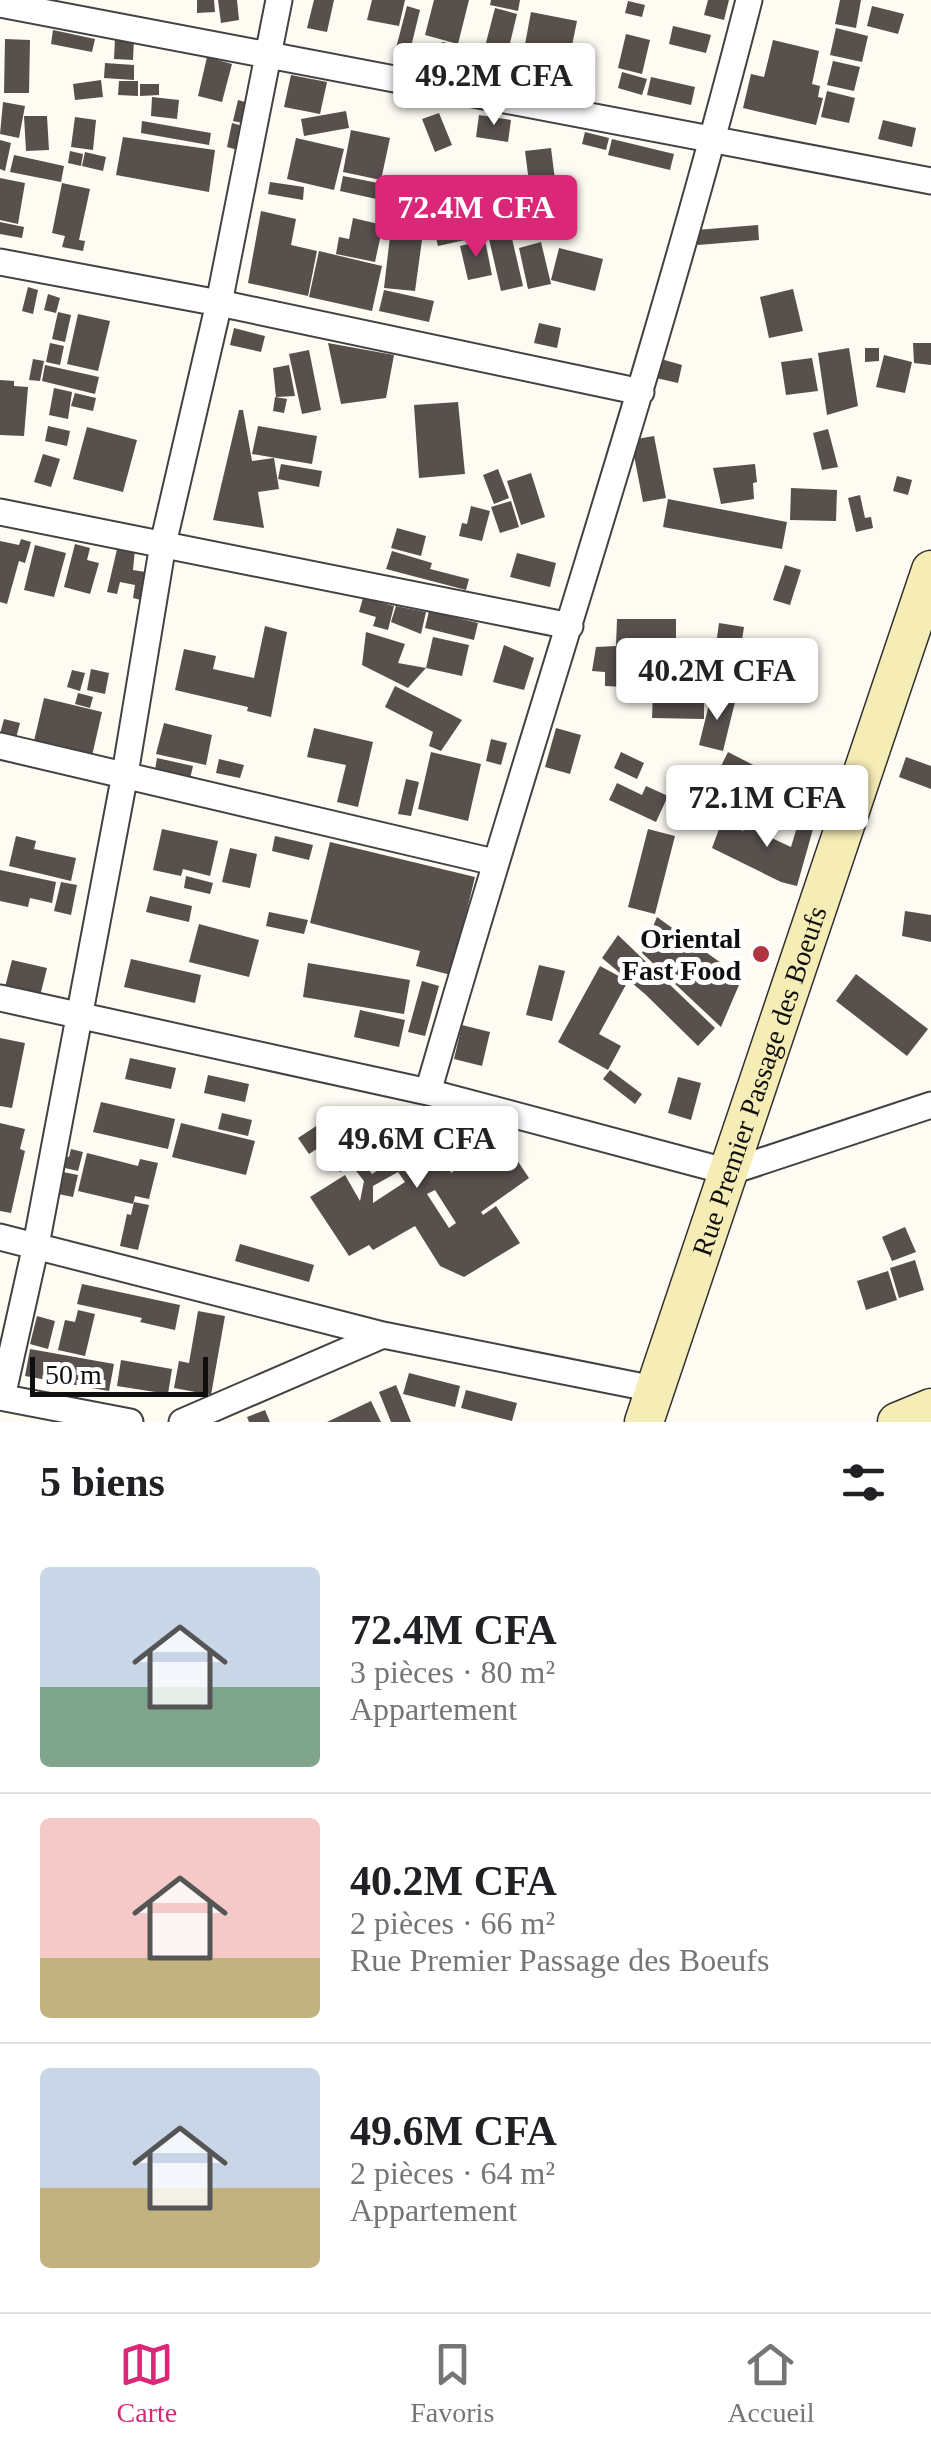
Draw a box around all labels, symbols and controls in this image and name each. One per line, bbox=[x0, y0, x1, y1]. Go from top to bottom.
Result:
pin: 49.2M CFA bbox=[380, 43, 608, 128]
text: 49.2M CFA bbox=[415, 57, 573, 93]
pin: 72.4M CFA bbox=[362, 175, 590, 260]
text: 72.4M CFA bbox=[397, 189, 555, 225]
pin: 40.2M CFA bbox=[603, 638, 831, 723]
text: 40.2M CFA bbox=[638, 652, 796, 688]
pin: 72.1M CFA bbox=[653, 765, 881, 850]
text: 72.1M CFA bbox=[688, 779, 846, 815]
street label: Rue Premier Passage des Boeufs bbox=[686, 902, 833, 1260]
place label: Oriental Fast Food bbox=[622, 923, 741, 986]
marker: Oriental Fast Food bbox=[750, 943, 772, 965]
pin: 49.6M CFA bbox=[303, 1106, 531, 1191]
text: 49.6M CFA bbox=[338, 1120, 496, 1156]
scale bar bbox=[30, 1352, 208, 1396]
text: 50 m bbox=[45, 1359, 102, 1390]
icon: filters bbox=[836, 1455, 891, 1510]
text: 5 biens bbox=[40, 1459, 165, 1505]
icon: home bbox=[120, 1607, 240, 1727]
text: 72.4M CFA bbox=[350, 1607, 557, 1653]
text: 3 pièces · 80 m² bbox=[350, 1654, 555, 1690]
text: Appartement bbox=[350, 1691, 517, 1727]
icon: home bbox=[120, 1858, 240, 1978]
text: 40.2M CFA bbox=[350, 1858, 557, 1904]
text: 2 pièces · 66 m² bbox=[350, 1905, 555, 1941]
text: Rue Premier Passage des Boeufs bbox=[350, 1942, 769, 1978]
icon: home bbox=[120, 2108, 240, 2228]
text: 49.6M CFA bbox=[350, 2108, 557, 2154]
text: 2 pièces · 64 m² bbox=[350, 2155, 555, 2191]
text: Appartement bbox=[350, 2192, 517, 2228]
tab: Carte bbox=[117, 2337, 177, 2429]
tab: Favoris bbox=[410, 2337, 494, 2429]
tab: Accueil bbox=[727, 2337, 814, 2429]

